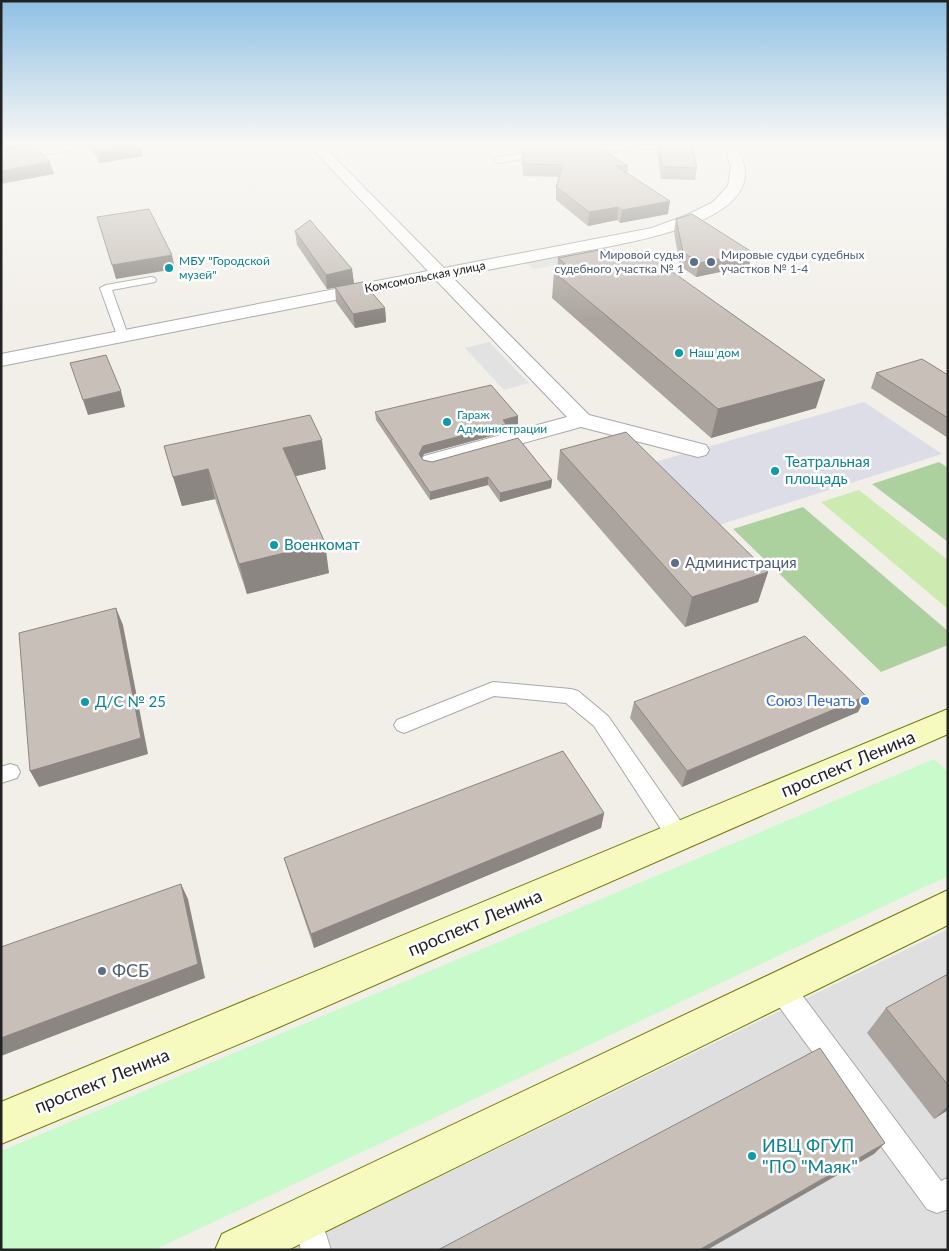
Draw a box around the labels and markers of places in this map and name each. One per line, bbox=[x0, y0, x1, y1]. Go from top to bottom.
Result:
place label: Мировой судья судебного участка № 1 bbox=[555, 247, 684, 276]
place label: Мировые судьи судебных участков № 1-4 bbox=[721, 247, 864, 276]
place label: МБУ "Городской музей" bbox=[179, 253, 270, 282]
marker: Мировой судья судебного участка № 1 bbox=[688, 256, 700, 268]
marker: Мировые судьи судебных участков № 1-4 bbox=[705, 256, 717, 268]
marker: МБУ "Городской музей" bbox=[163, 262, 175, 274]
place label: Наш дом bbox=[689, 345, 739, 360]
marker: Наш дом bbox=[673, 347, 685, 359]
place label: Гараж Администрации bbox=[457, 407, 547, 436]
marker: Гараж Администрации bbox=[441, 416, 453, 428]
place label: Театральная площадь bbox=[785, 452, 870, 487]
marker: Театральная площадь bbox=[769, 465, 781, 477]
place label: Военкомат bbox=[284, 535, 360, 553]
marker: Военкомат bbox=[268, 539, 280, 551]
place label: Администрация bbox=[685, 553, 797, 571]
marker: Администрация bbox=[669, 557, 681, 569]
place label: Союз Печать bbox=[766, 691, 855, 709]
place label: Д/С № 25 bbox=[95, 692, 166, 710]
marker: Союз Печать bbox=[859, 695, 871, 707]
marker: Д/С № 25 bbox=[79, 696, 91, 708]
place label: ФСБ bbox=[112, 959, 149, 981]
marker: ФСБ bbox=[96, 965, 108, 977]
place label: ИВЦ ФГУП "ПО "Маяк" bbox=[762, 1134, 858, 1177]
marker: ИВЦ ФГУП "ПО "Маяк" bbox=[746, 1150, 758, 1162]

